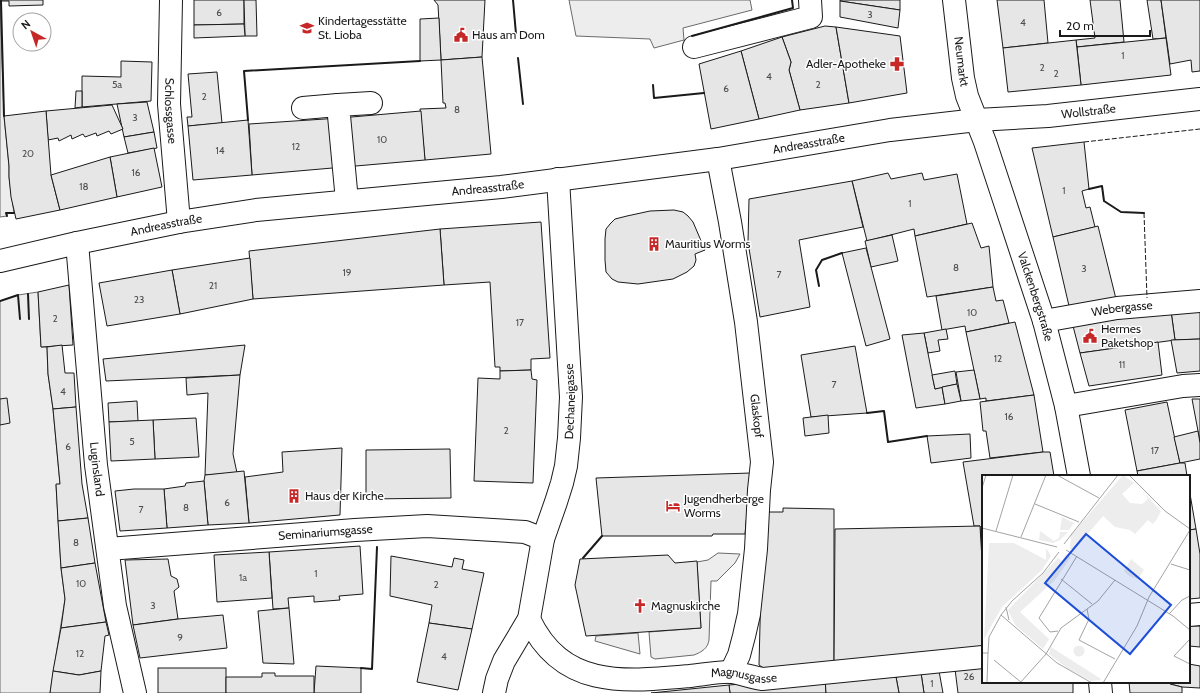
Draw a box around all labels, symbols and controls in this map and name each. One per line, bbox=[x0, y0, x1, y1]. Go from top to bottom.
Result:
house number: 6 bbox=[216, 6, 222, 19]
house number: 3 bbox=[867, 8, 873, 21]
north arrow bbox=[12, 12, 52, 52]
scale bar bbox=[1060, 12, 1150, 38]
place label: Kindertagesstätte St. Lioba bbox=[318, 13, 407, 42]
text: N bbox=[18, 16, 33, 32]
house number: 4 bbox=[1020, 16, 1026, 29]
text: 20 m bbox=[1066, 18, 1094, 33]
school or university icon: Kindertagesstätte St. Lioba bbox=[299, 20, 315, 36]
public building icon: Haus am Dom bbox=[453, 27, 469, 43]
place label: Haus am Dom bbox=[472, 27, 545, 42]
street label: Neumarkt bbox=[951, 36, 973, 88]
house number: 1 bbox=[1121, 49, 1125, 62]
place label: Adler-Apotheke bbox=[806, 56, 886, 71]
pharmacy icon: Adler-Apotheke bbox=[889, 56, 905, 72]
house number: 2 bbox=[1039, 61, 1045, 74]
house number: 2 bbox=[1053, 67, 1059, 80]
house number: 4 bbox=[766, 70, 772, 83]
house number: 5a bbox=[112, 78, 122, 91]
street label: Schlossgasse bbox=[162, 78, 180, 145]
house number: 2 bbox=[815, 78, 821, 91]
house number: 6 bbox=[723, 82, 729, 95]
house number: 2 bbox=[201, 90, 207, 103]
street label: Wollstraße bbox=[1061, 100, 1117, 121]
house number: 8 bbox=[454, 103, 460, 116]
house number: 3 bbox=[132, 111, 138, 124]
street label: Andreasstraße bbox=[771, 130, 846, 157]
house number: 10 bbox=[377, 133, 387, 146]
house number: 12 bbox=[292, 140, 300, 153]
house number: 14 bbox=[215, 144, 225, 157]
house number: 20 bbox=[22, 147, 34, 160]
house number: 16 bbox=[132, 166, 141, 179]
street label: Andreasstraße bbox=[451, 176, 525, 199]
house number: 18 bbox=[79, 180, 89, 193]
house number: 1 bbox=[1062, 184, 1066, 197]
house number: 1 bbox=[908, 197, 912, 210]
street label: Andreasstraße bbox=[129, 211, 203, 239]
building icon: Mauritius Worms bbox=[646, 236, 662, 252]
place label: Mauritius Worms bbox=[665, 236, 750, 251]
street label: Valckenbergstraße bbox=[1015, 250, 1057, 343]
house number: 8 bbox=[953, 261, 959, 274]
house number: 3 bbox=[1081, 262, 1087, 275]
house number: 19 bbox=[343, 266, 352, 279]
house number: 7 bbox=[776, 268, 782, 281]
house number: 21 bbox=[209, 279, 217, 292]
house number: 23 bbox=[134, 293, 144, 306]
street label: Webergasse bbox=[1090, 297, 1153, 319]
house number: 10 bbox=[967, 306, 977, 319]
house number: 2 bbox=[52, 312, 58, 325]
house number: 17 bbox=[516, 316, 524, 329]
place label: Hermes Paketshop bbox=[1101, 321, 1154, 350]
public building icon: Hermes Paketshop bbox=[1082, 328, 1098, 344]
house number: 12 bbox=[994, 352, 1002, 365]
house number: 11 bbox=[1119, 358, 1125, 371]
street label: Dechaneigasse bbox=[561, 363, 578, 440]
house number: 7 bbox=[831, 378, 837, 391]
house number: 4 bbox=[60, 385, 66, 398]
street label: Glaskopf bbox=[747, 393, 767, 439]
house number: 16 bbox=[1005, 410, 1014, 423]
house number: 2 bbox=[503, 424, 509, 437]
house number: 5 bbox=[129, 435, 135, 448]
house number: 6 bbox=[65, 440, 71, 453]
street label: Luginsland bbox=[87, 441, 108, 497]
house number: 17 bbox=[1151, 444, 1159, 457]
inset map bbox=[982, 475, 1190, 683]
building icon: Haus der Kirche bbox=[286, 488, 302, 504]
place label: Haus der Kirche bbox=[305, 488, 384, 503]
place label: Jugendherberge Worms bbox=[683, 491, 764, 520]
house number: 6 bbox=[224, 496, 230, 509]
hotel icon: Jugendherberge Worms bbox=[665, 498, 681, 514]
house number: 8 bbox=[183, 501, 189, 514]
house number: 7 bbox=[138, 503, 144, 516]
street label: Seminariumsgasse bbox=[278, 521, 373, 543]
house number: 8 bbox=[73, 536, 79, 549]
house number: 1 bbox=[314, 567, 318, 580]
house number: 1a bbox=[239, 571, 247, 584]
house number: 10 bbox=[76, 577, 86, 590]
house number: 2 bbox=[433, 578, 439, 591]
church icon: Magnuskirche bbox=[632, 598, 648, 614]
place label: Magnuskirche bbox=[651, 598, 720, 613]
house number: 3 bbox=[150, 599, 156, 612]
house number: 9 bbox=[177, 631, 183, 644]
house number: 12 bbox=[76, 647, 84, 660]
house number: 4 bbox=[441, 650, 447, 663]
street label: Magnusgasse bbox=[710, 664, 778, 686]
house number: 26 bbox=[964, 670, 975, 683]
house number: 1 bbox=[930, 677, 934, 690]

